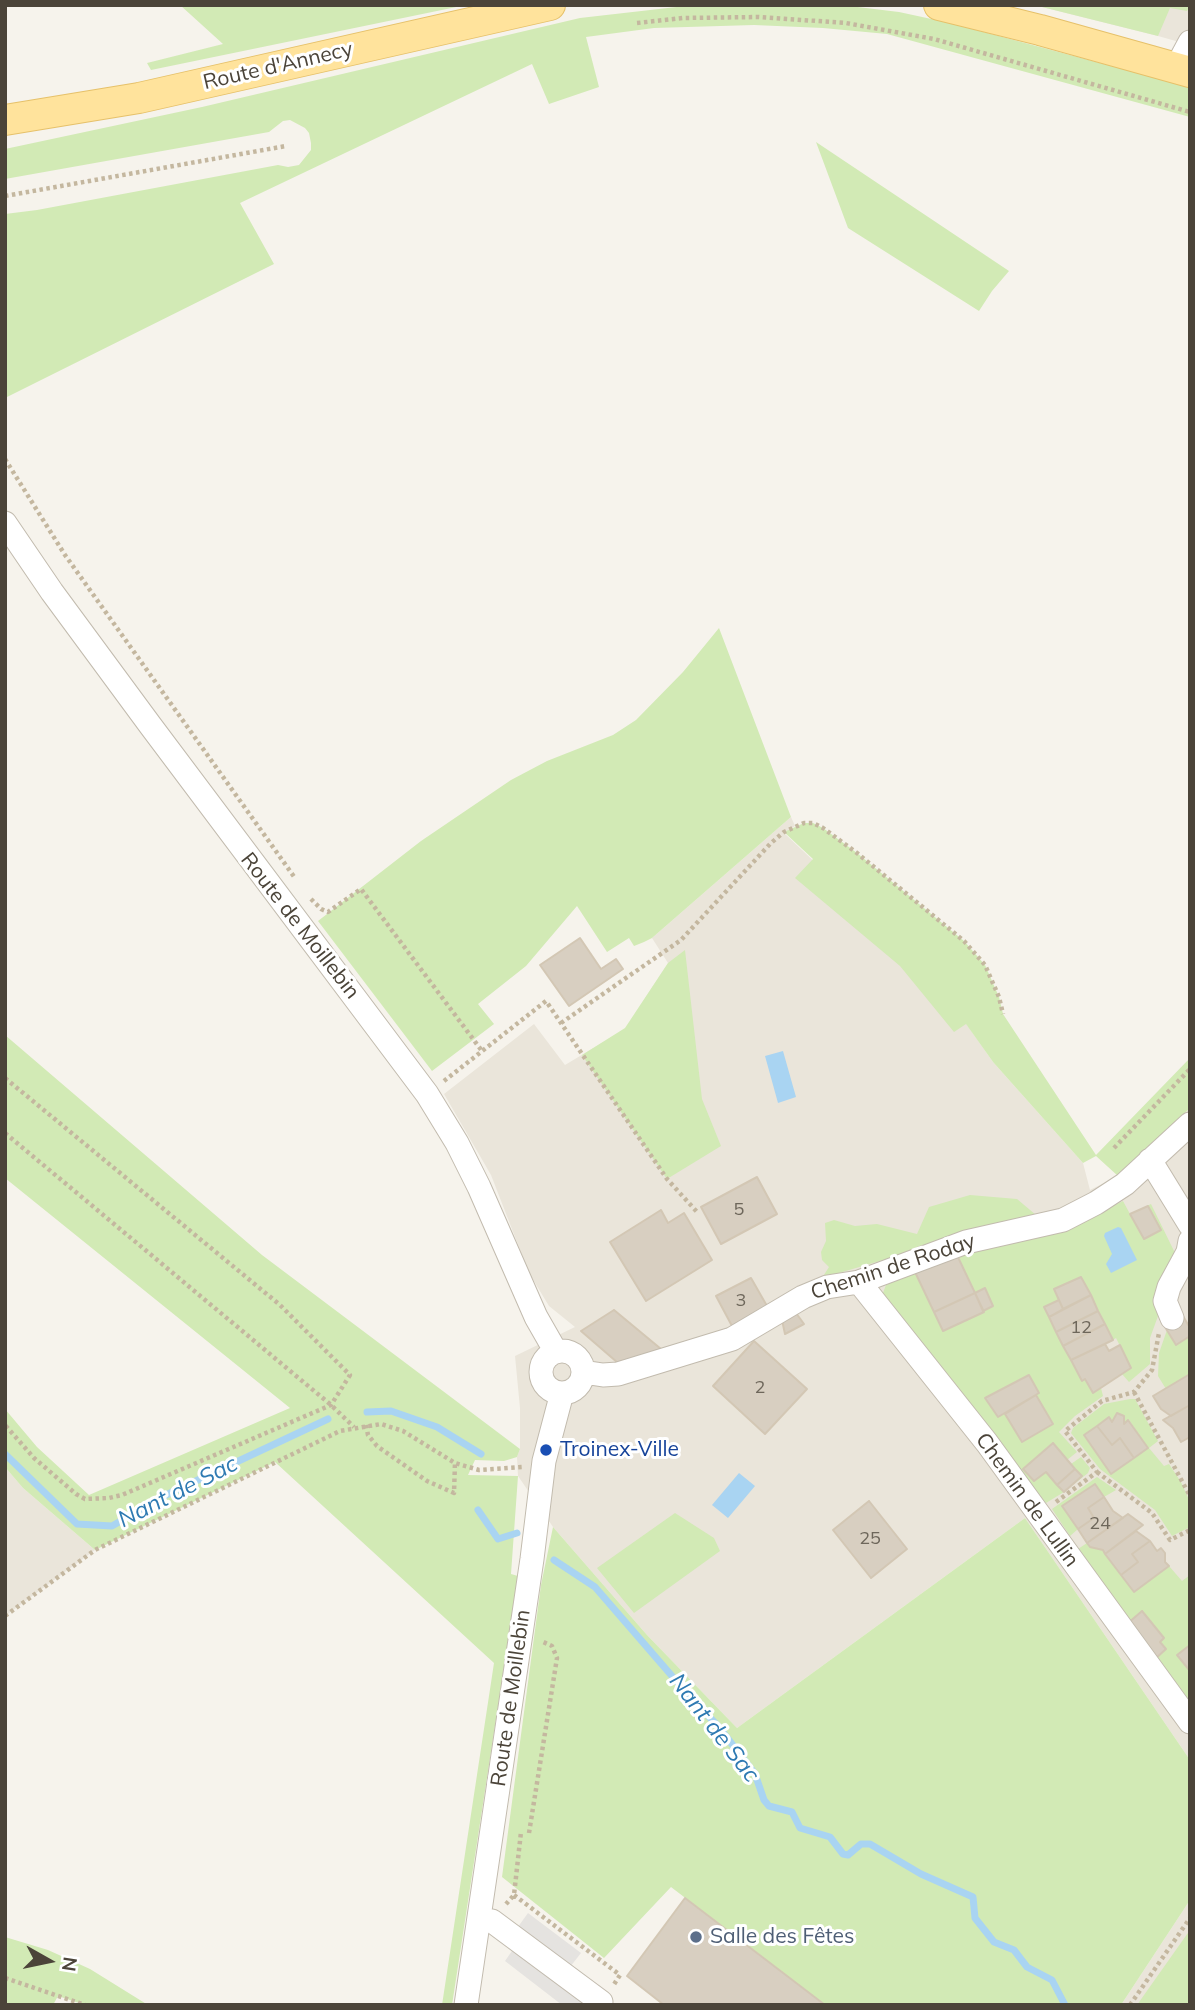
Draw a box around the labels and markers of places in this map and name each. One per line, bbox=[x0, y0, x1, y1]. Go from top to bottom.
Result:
place label: Troinex-Ville bbox=[560, 1437, 679, 1463]
marker: Troinex-Ville bbox=[538, 1442, 554, 1458]
place label: Salle des Fêtes bbox=[710, 1924, 854, 1950]
marker: Salle des Fêtes bbox=[688, 1929, 704, 1945]

